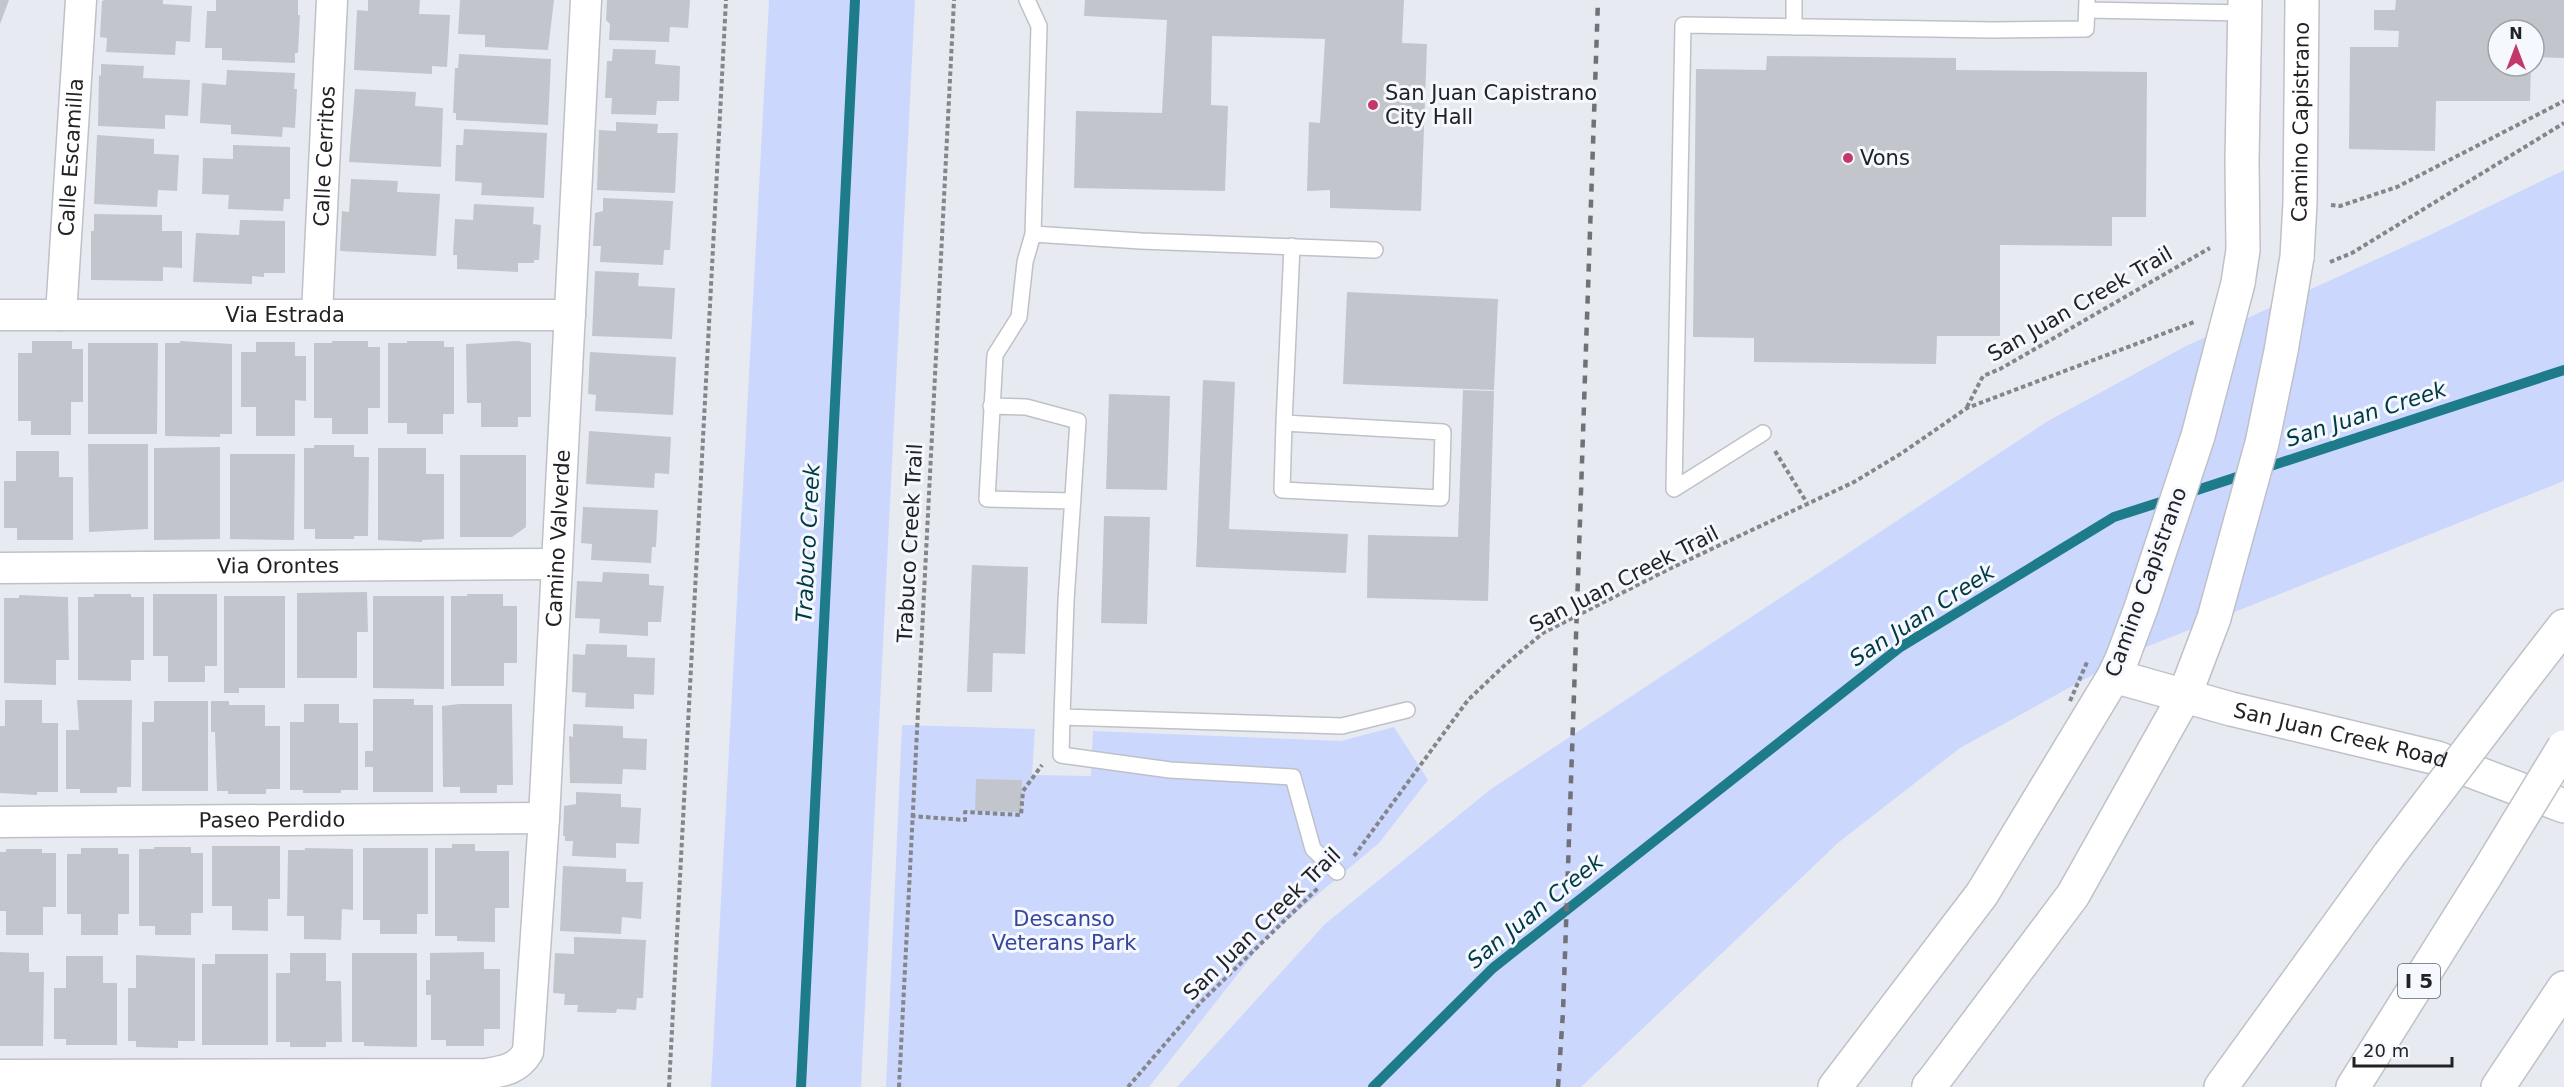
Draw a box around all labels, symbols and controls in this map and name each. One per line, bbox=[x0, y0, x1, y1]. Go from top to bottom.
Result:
north arrow bbox=[2486, 18, 2546, 78]
street label: Camino Capistrano bbox=[2287, 22, 2314, 223]
text: N bbox=[2509, 24, 2523, 43]
street label: Calle Escamilla bbox=[54, 78, 88, 237]
place label: San Juan Capistrano City Hall bbox=[1385, 81, 1597, 129]
street label: Calle Cerritos bbox=[309, 85, 340, 227]
marker: San Juan Capistrano City Hall bbox=[1366, 98, 1380, 112]
place label: Vons bbox=[1860, 146, 1910, 170]
marker: Vons bbox=[1841, 151, 1855, 165]
street label: San Juan Creek Trail bbox=[1984, 241, 2176, 367]
street label: Via Estrada bbox=[225, 303, 345, 327]
water label: San Juan Creek bbox=[2283, 376, 2451, 452]
street label: Trabuco Creek Trail bbox=[893, 443, 927, 644]
street label: Camino Valverde bbox=[542, 449, 575, 628]
water label: Trabuco Creek bbox=[791, 462, 825, 623]
street label: Camino Capistrano bbox=[2100, 484, 2192, 680]
street label: San Juan Creek Trail bbox=[1525, 521, 1723, 637]
street label: Via Orontes bbox=[217, 554, 339, 578]
water label: San Juan Creek bbox=[1845, 558, 2000, 671]
street label: San Juan Creek Road bbox=[2231, 698, 2451, 773]
street label: Paseo Perdido bbox=[199, 807, 345, 833]
street label: San Juan Creek Trail bbox=[1179, 843, 1345, 1005]
water label: San Juan Creek bbox=[1462, 848, 1609, 973]
park label: Descanso Veterans Park bbox=[992, 907, 1137, 955]
road number: I 5 bbox=[2398, 964, 2440, 998]
scale bar bbox=[2354, 1030, 2452, 1068]
text: 20 m bbox=[2363, 1040, 2409, 1061]

